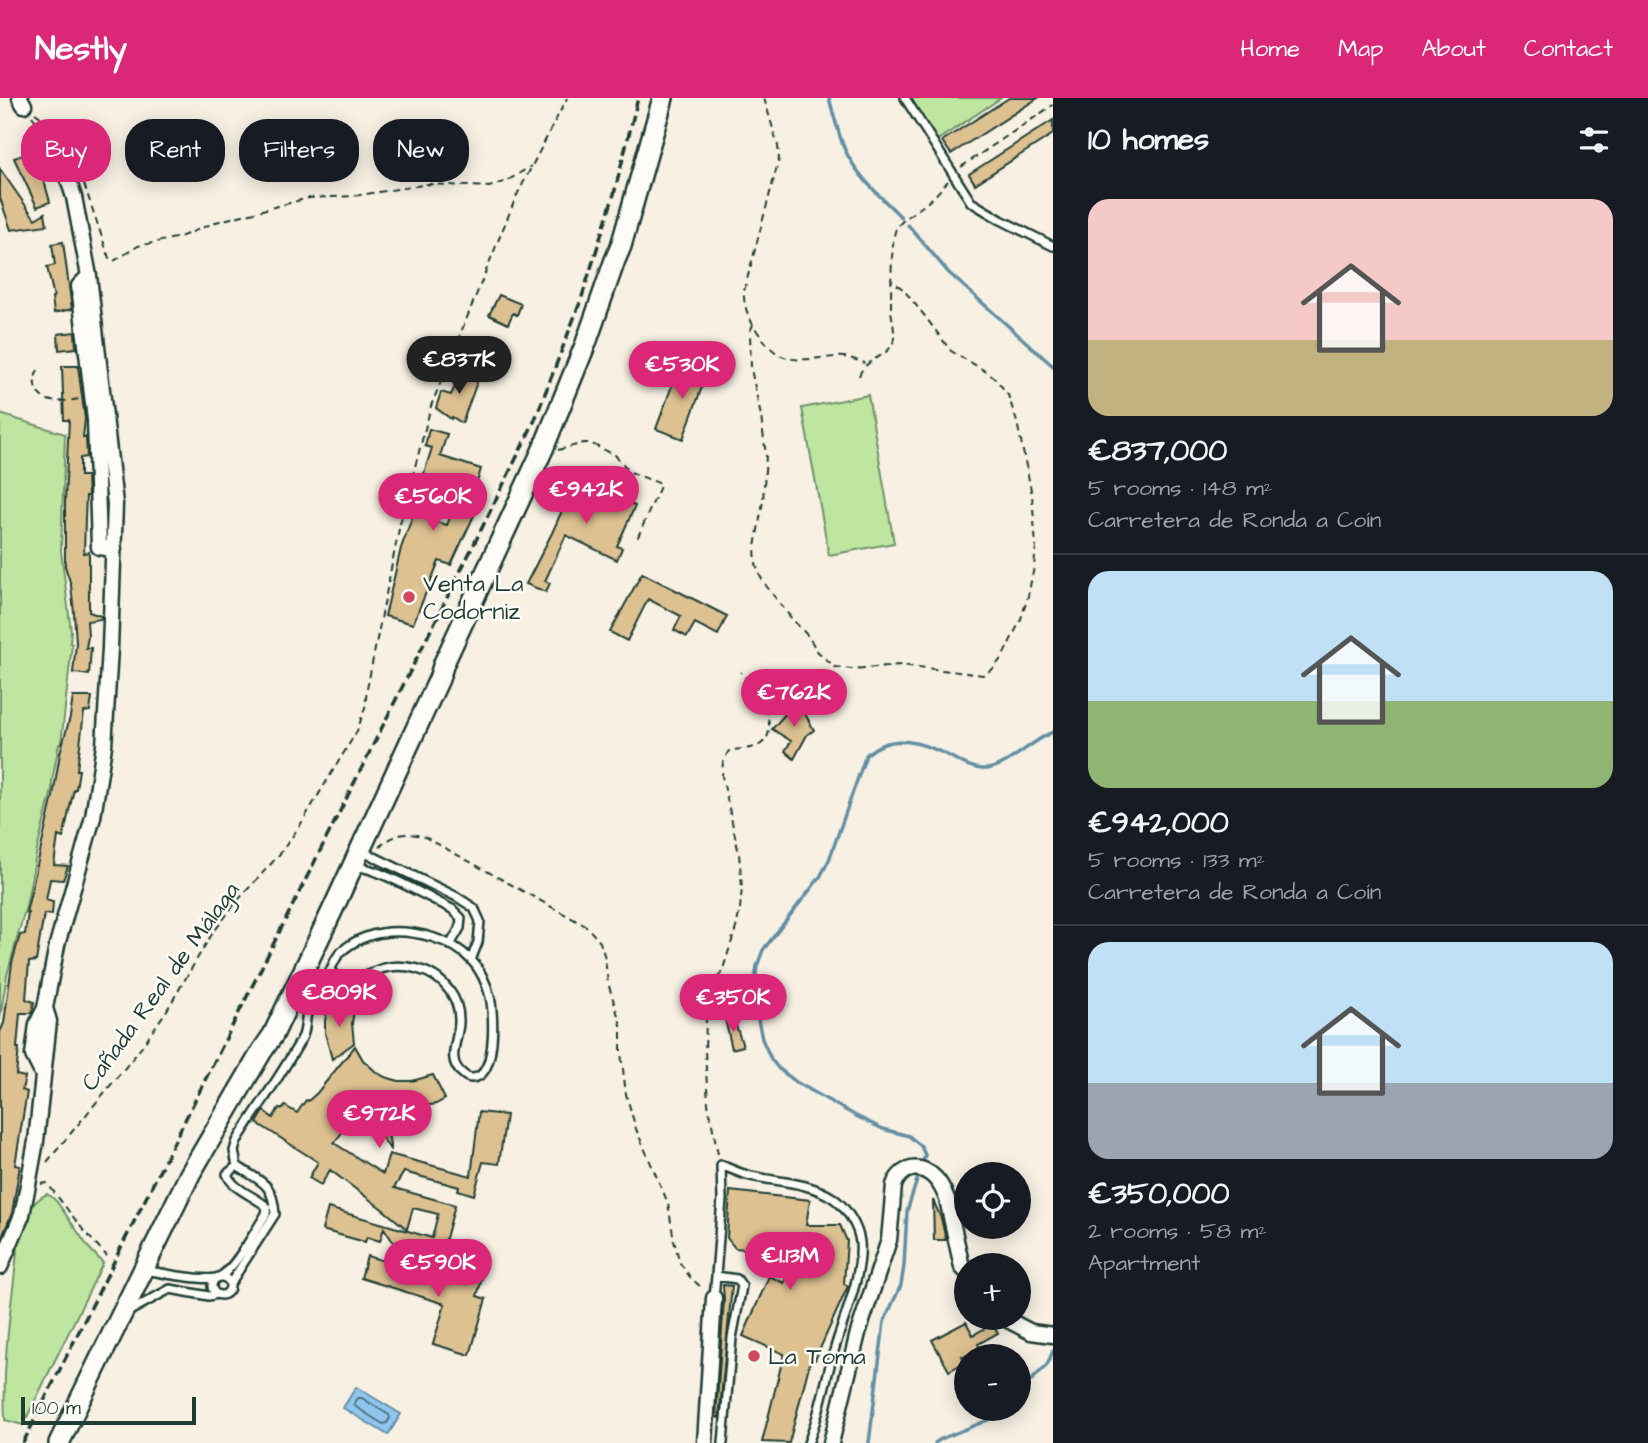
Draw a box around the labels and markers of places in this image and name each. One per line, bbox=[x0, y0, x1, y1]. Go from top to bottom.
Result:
pin: €837K bbox=[410, 336, 508, 396]
pin: €530K bbox=[633, 342, 731, 401]
pin: €942K bbox=[537, 466, 635, 526]
pin: €560K bbox=[384, 474, 482, 533]
place label: Venta La Codorniz bbox=[423, 567, 523, 629]
marker: Venta La Codorniz bbox=[401, 589, 417, 605]
pin: €762K bbox=[745, 670, 843, 729]
pin: €809K bbox=[290, 970, 388, 1029]
pin: €350K bbox=[684, 974, 782, 1034]
pin: €972K bbox=[330, 1090, 428, 1150]
pin: €1.13M bbox=[733, 1232, 847, 1292]
pin: €590K bbox=[389, 1240, 487, 1299]
place label: La Toma bbox=[768, 1340, 866, 1374]
marker: La Toma bbox=[746, 1348, 762, 1364]

